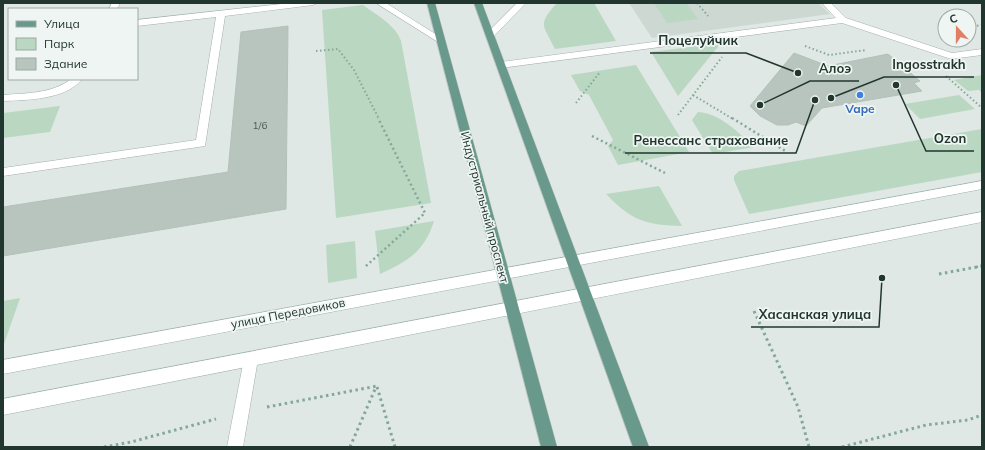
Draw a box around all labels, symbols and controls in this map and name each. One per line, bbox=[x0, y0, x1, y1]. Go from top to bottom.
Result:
legend bbox=[8, 8, 138, 80]
north arrow bbox=[937, 8, 977, 48]
text: С bbox=[947, 11, 960, 27]
text: Улица bbox=[43, 16, 80, 31]
callout: Поцелуйчик bbox=[650, 28, 746, 53]
text: Поцелуйчик bbox=[658, 32, 738, 49]
text: Парк bbox=[44, 36, 75, 51]
callout: Ingosstrakh bbox=[884, 52, 974, 77]
text: Здание bbox=[44, 56, 88, 71]
callout: Алоэ bbox=[810, 56, 859, 81]
text: Ingosstrakh bbox=[892, 56, 966, 72]
text: Алоэ bbox=[819, 60, 851, 76]
marker: Vape bbox=[855, 90, 865, 100]
place label: Vape bbox=[844, 101, 875, 116]
house number: 1/6 bbox=[253, 119, 267, 132]
callout: Ozon bbox=[926, 126, 974, 151]
callout: Ренессанс страхование bbox=[625, 128, 796, 153]
street label: Индустриальный проспект bbox=[458, 130, 513, 285]
text: Ozon bbox=[934, 130, 966, 146]
text: Ренессанс страхование bbox=[634, 132, 788, 148]
street label: улица Передовиков bbox=[230, 295, 347, 331]
callout: Хасанская улица bbox=[751, 302, 879, 327]
text: Хасанская улица bbox=[758, 306, 871, 323]

